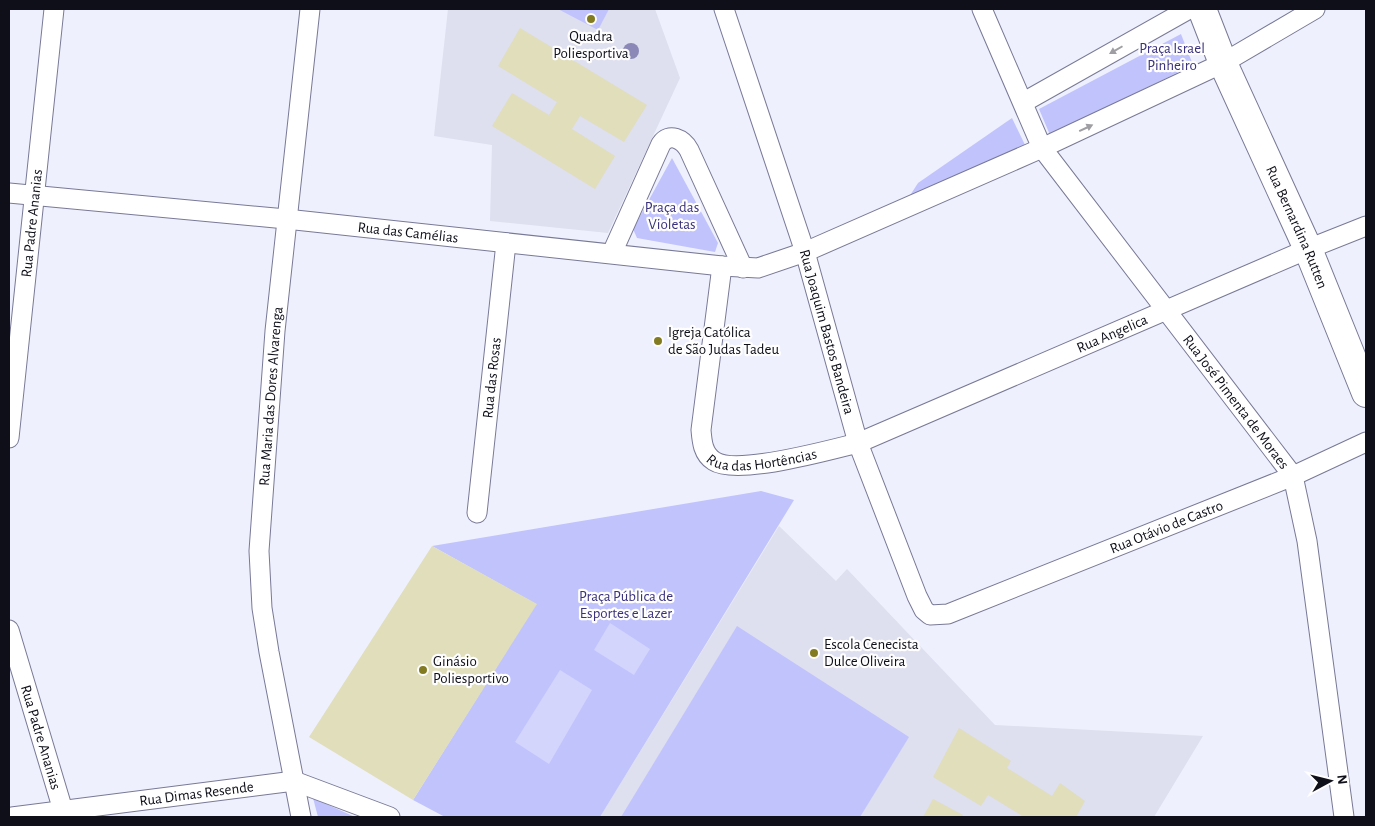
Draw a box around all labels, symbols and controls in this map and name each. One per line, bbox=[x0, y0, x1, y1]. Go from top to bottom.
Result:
marker: Quadra Poliesportiva bbox=[585, 13, 597, 25]
place label: Quadra Poliesportiva bbox=[553, 29, 629, 61]
park label: Praça Israel Pinheiro bbox=[1139, 41, 1205, 73]
one-way arrow bbox=[1109, 46, 1123, 54]
one-way arrow bbox=[1079, 123, 1094, 132]
street label: Rua Bernardina Rutten bbox=[1263, 164, 1330, 291]
street label: Rua Padre Ananias bbox=[19, 169, 45, 278]
park label: Praça das Violetas bbox=[645, 200, 699, 232]
street label: Rua das Camélias bbox=[357, 220, 459, 246]
street label: Rua Joaquim Bastos Bandeira bbox=[797, 248, 857, 416]
street label: Rua Maria das Dores Alvarenga bbox=[257, 306, 286, 486]
street label: Rua Angelica bbox=[1075, 312, 1150, 356]
place label: Igreja Católica de São Judas Tadeu bbox=[668, 325, 780, 357]
street label: Rua José Pimenta de Moraes bbox=[1180, 332, 1292, 472]
marker: Igreja Católica de São Judas Tadeu bbox=[652, 335, 664, 347]
street label: Rua das Rosas bbox=[480, 337, 504, 419]
street label: Rua das Hortências bbox=[703, 446, 818, 474]
street label: Rua Otávio de Castro bbox=[1108, 498, 1225, 556]
park label: Praça Pública de Esportes e Lazer bbox=[579, 589, 673, 621]
place label: Escola Cenecista Dulce Oliveira bbox=[824, 637, 919, 669]
marker: Escola Cenecista Dulce Oliveira bbox=[808, 647, 820, 659]
place label: Ginásio Poliesportivo bbox=[433, 654, 509, 686]
marker: Ginásio Poliesportivo bbox=[417, 664, 429, 676]
street label: Rua Padre Ananias bbox=[18, 683, 63, 792]
north arrow bbox=[1305, 756, 1355, 806]
text: N bbox=[1334, 774, 1349, 785]
street label: Rua Dimas Resende bbox=[139, 779, 255, 809]

